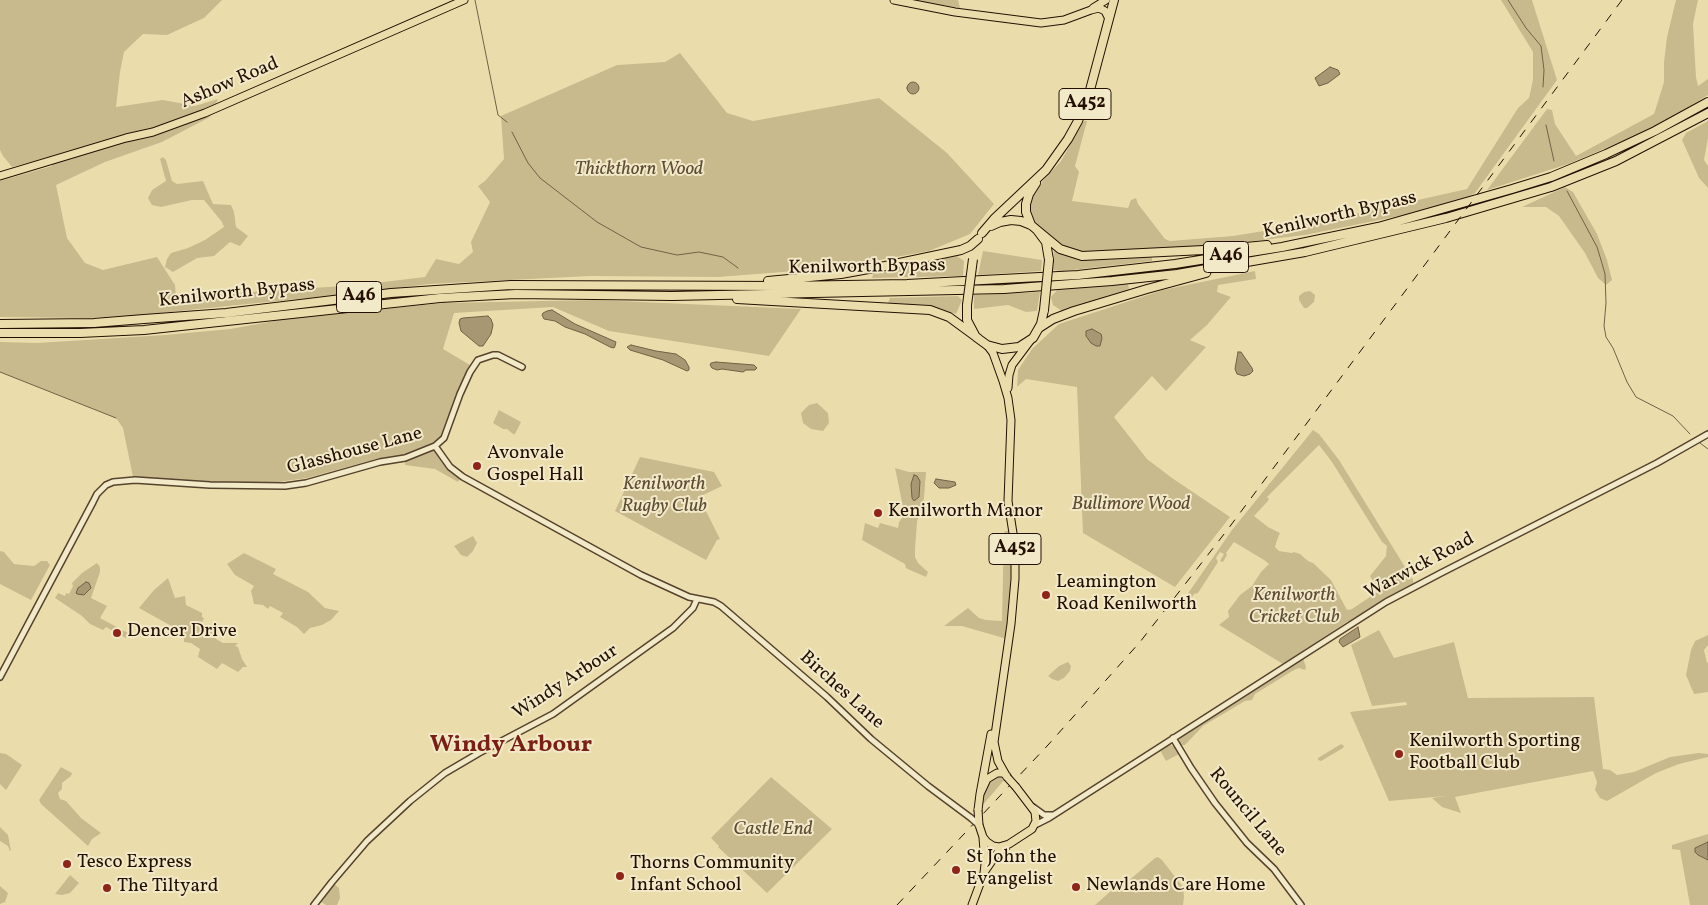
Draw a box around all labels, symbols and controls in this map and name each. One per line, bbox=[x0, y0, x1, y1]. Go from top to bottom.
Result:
street label: Ashow Road bbox=[178, 53, 282, 115]
road number: A452 bbox=[1059, 88, 1111, 120]
park label: Thickthorn Wood bbox=[575, 160, 703, 182]
street label: Kenilworth Bypass bbox=[1261, 187, 1419, 245]
road number: A46 bbox=[1204, 242, 1248, 272]
street label: Kenilworth Bypass bbox=[788, 255, 946, 281]
street label: Kenilworth Bypass bbox=[158, 274, 316, 314]
road number: A46 bbox=[336, 282, 382, 312]
street label: Glasshouse Lane bbox=[285, 423, 425, 481]
place label: Avonvale Gospel Hall bbox=[487, 444, 584, 488]
marker: Avonvale Gospel Hall bbox=[471, 460, 483, 472]
park label: Kenilworth Rugby Club bbox=[621, 475, 707, 519]
park label: Bullimore Wood bbox=[1072, 495, 1190, 517]
place label: Kenilworth Manor bbox=[888, 502, 1043, 524]
marker: Kenilworth Manor bbox=[872, 507, 884, 519]
street label: Warwick Road bbox=[1361, 529, 1479, 605]
road number: A452 bbox=[989, 534, 1041, 564]
place label: Leamington Road Kenilworth bbox=[1056, 573, 1197, 617]
park label: Kenilworth Cricket Club bbox=[1249, 586, 1339, 630]
marker: Leamington Road Kenilworth bbox=[1040, 589, 1052, 601]
place label: Dencer Drive bbox=[127, 622, 237, 644]
marker: Dencer Drive bbox=[111, 627, 123, 639]
street label: Windy Arbour bbox=[509, 641, 623, 725]
street label: Birches Lane bbox=[794, 647, 888, 735]
place label: Kenilworth Sporting Football Club bbox=[1409, 732, 1580, 776]
district label: Windy Arbour bbox=[430, 733, 592, 761]
marker: Kenilworth Sporting Football Club bbox=[1393, 748, 1405, 760]
street label: Rouncil Lane bbox=[1203, 764, 1291, 862]
park label: Castle End bbox=[733, 820, 813, 842]
place label: St John the Evangelist bbox=[966, 848, 1057, 892]
place label: Tesco Express bbox=[77, 853, 192, 875]
place label: Thorns Community Infant School bbox=[630, 854, 794, 898]
marker: Tesco Express bbox=[61, 858, 73, 870]
marker: St John the Evangelist bbox=[950, 864, 962, 876]
marker: Thorns Community Infant School bbox=[614, 870, 626, 882]
place label: Newlands Care Home bbox=[1086, 876, 1266, 898]
place label: The Tiltyard bbox=[117, 877, 219, 899]
marker: Newlands Care Home bbox=[1070, 881, 1082, 893]
marker: The Tiltyard bbox=[101, 882, 113, 894]

